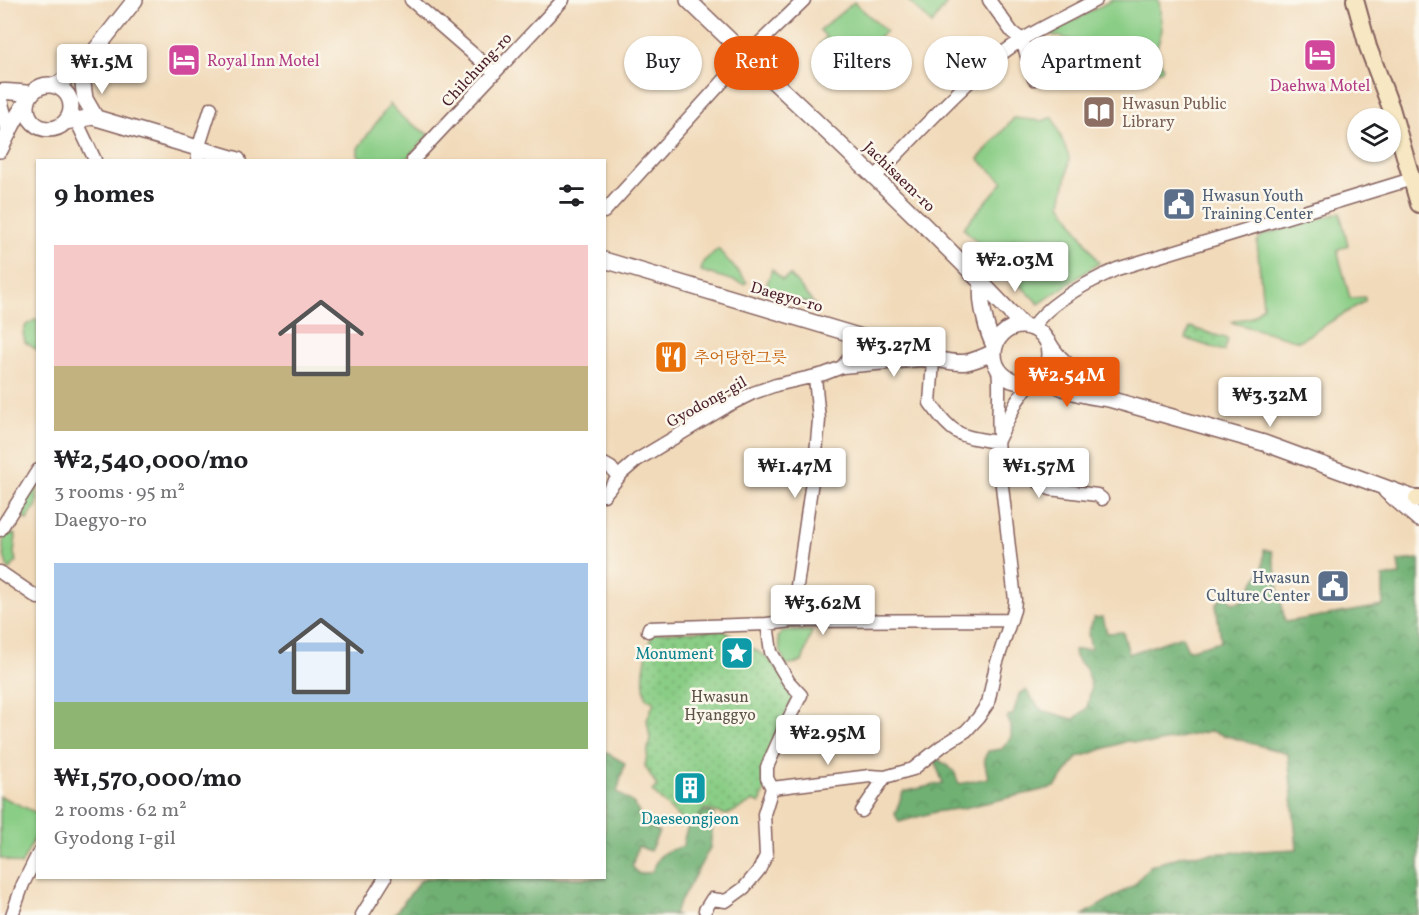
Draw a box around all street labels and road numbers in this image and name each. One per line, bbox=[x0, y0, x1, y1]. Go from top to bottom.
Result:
street label: Chilchung-ro bbox=[437, 28, 518, 112]
street label: Jachisaem-ro bbox=[858, 137, 940, 218]
street label: Daegyo-ro bbox=[748, 277, 825, 319]
street label: Gyodong-gil bbox=[663, 372, 751, 434]

